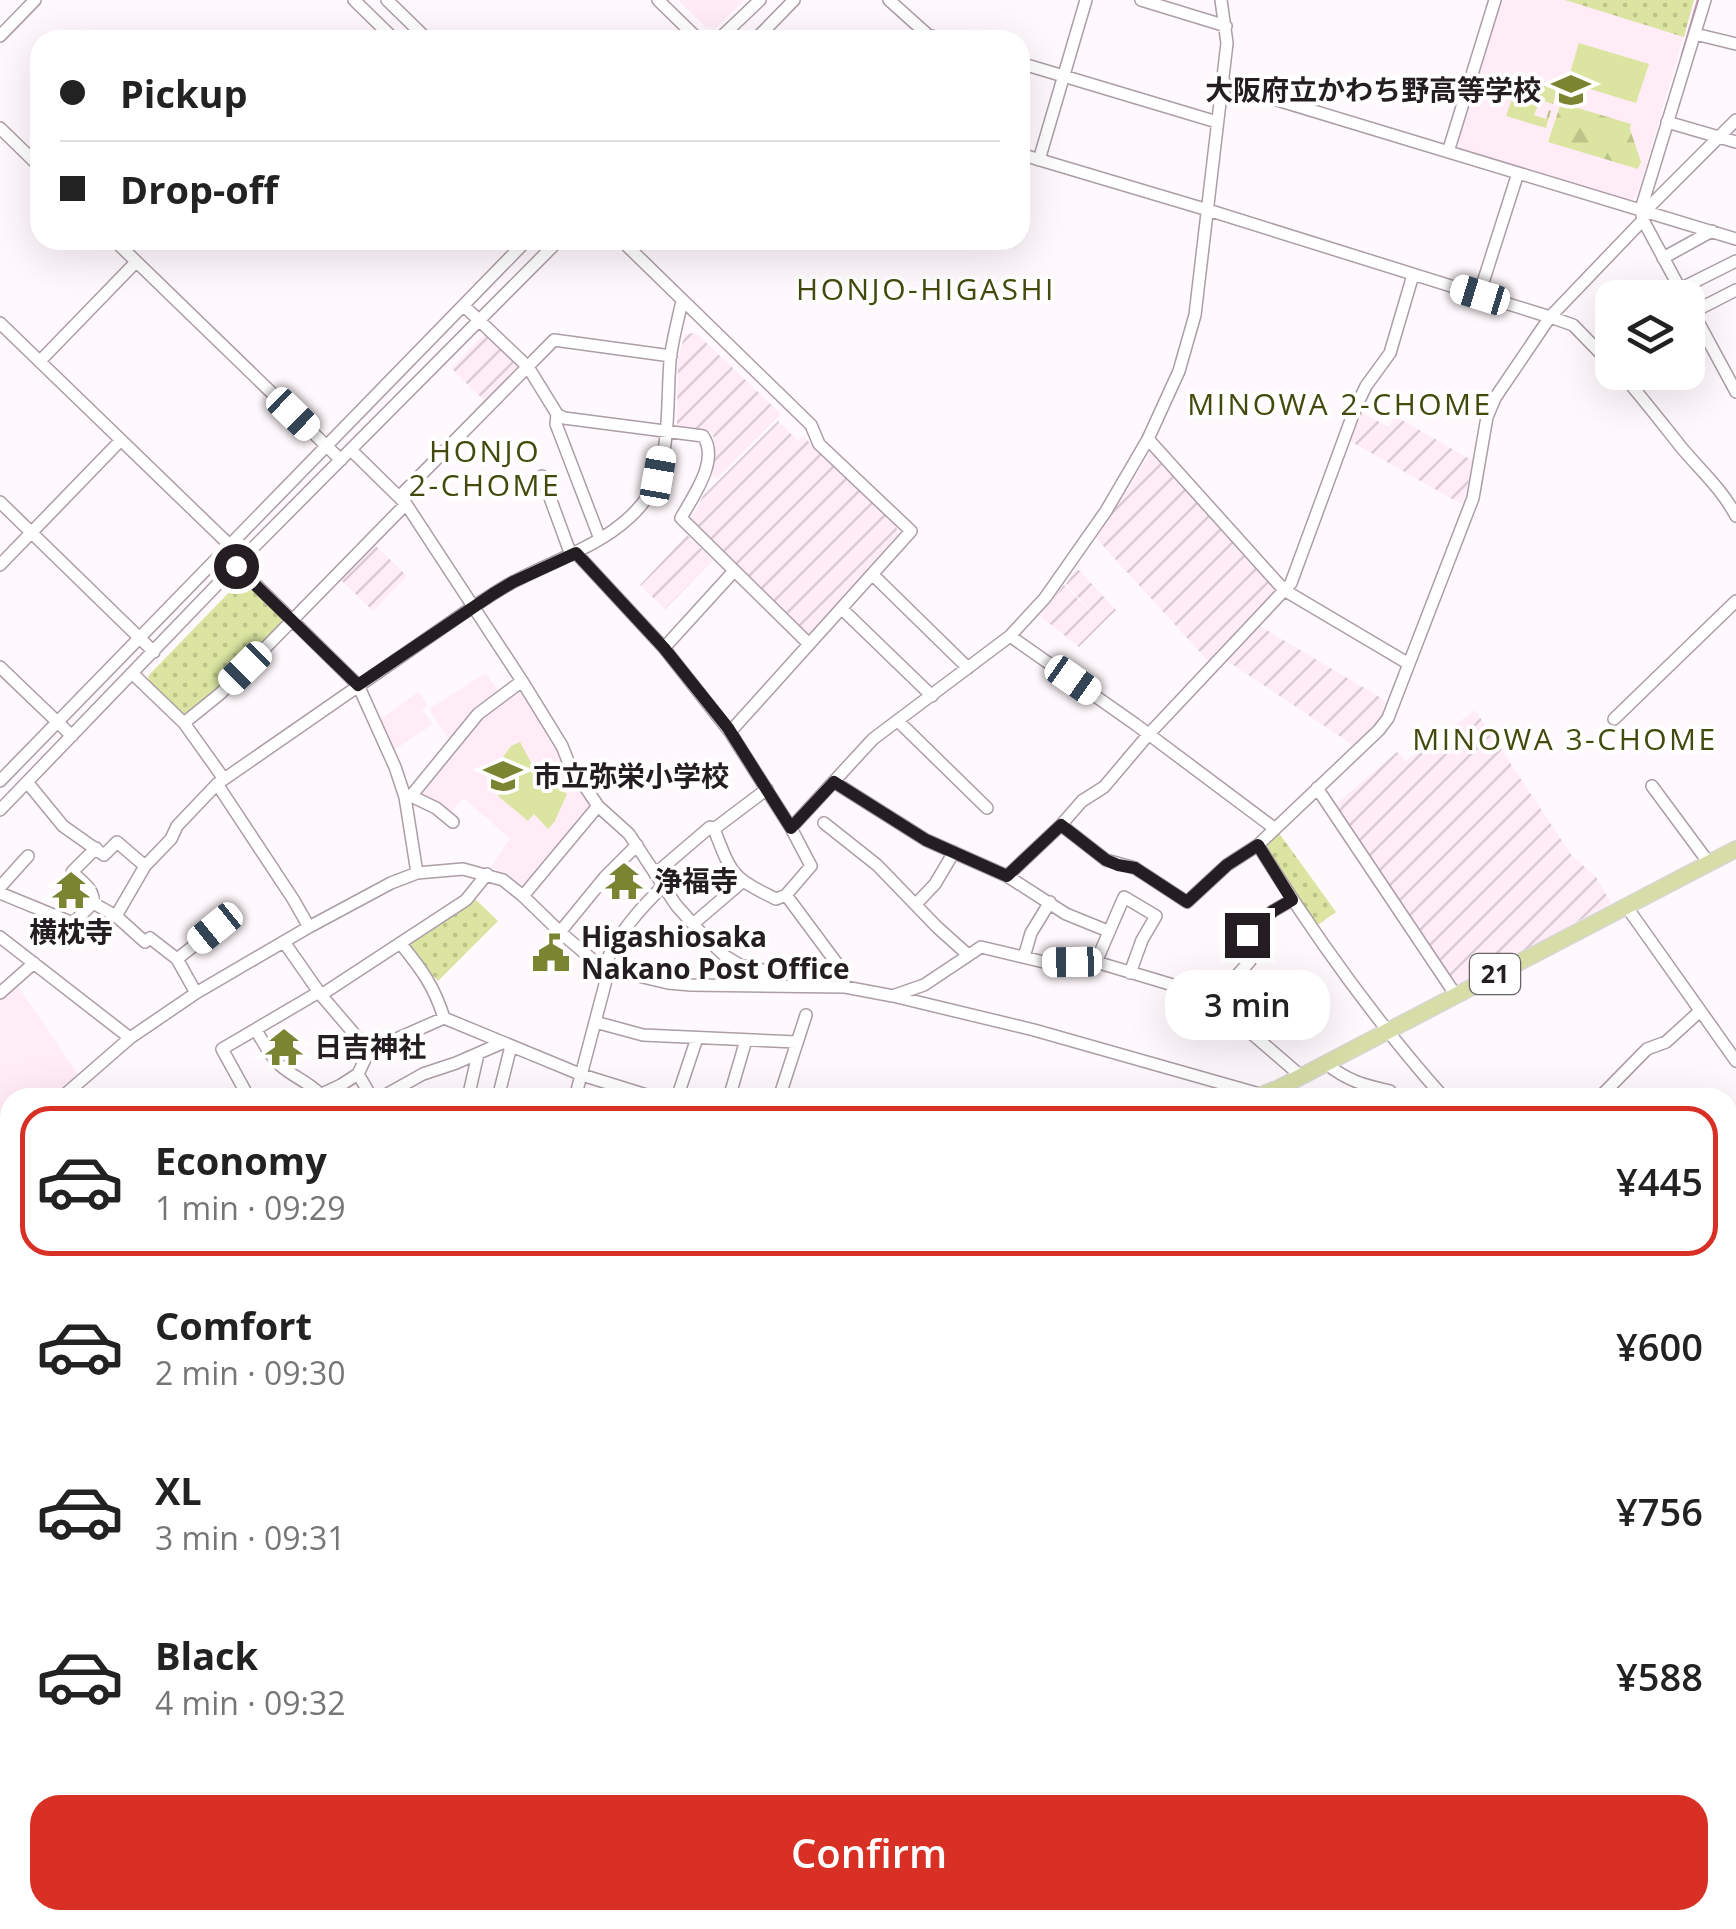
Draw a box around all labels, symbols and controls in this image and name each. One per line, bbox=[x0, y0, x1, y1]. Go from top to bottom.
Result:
text: Pickup bbox=[120, 67, 248, 119]
school or university icon: 大阪府立かわち野高等学校 bbox=[1550, 69, 1592, 111]
place label: 大阪府立かわち野高等学校 bbox=[1205, 70, 1541, 108]
text: Drop-off bbox=[120, 163, 278, 215]
district label: HONJO-HIGASHI bbox=[796, 268, 1056, 309]
car bbox=[1447, 272, 1513, 318]
map controls bbox=[1595, 280, 1705, 390]
button: layers bbox=[1595, 280, 1705, 390]
car bbox=[261, 382, 325, 446]
district label: MINOWA 2-CHOME bbox=[1187, 383, 1493, 424]
district label: HONJO 2-CHOME bbox=[409, 430, 561, 505]
car bbox=[638, 444, 678, 508]
route start bbox=[214, 544, 259, 589]
car bbox=[213, 636, 277, 700]
car bbox=[1040, 651, 1106, 709]
district label: MINOWA 3-CHOME bbox=[1412, 718, 1718, 759]
school or university icon: 市立弥栄小学校 bbox=[482, 755, 524, 797]
place label: 市立弥栄小学校 bbox=[533, 756, 729, 794]
temple icon: 浄福寺 bbox=[603, 860, 645, 902]
place label: 浄福寺 bbox=[654, 861, 738, 899]
temple icon: 横枕寺 bbox=[50, 869, 92, 911]
car bbox=[182, 897, 248, 959]
place label: 横枕寺 bbox=[29, 912, 113, 950]
route end bbox=[1225, 913, 1270, 958]
place label: Higashiosaka Nakano Post Office bbox=[581, 917, 850, 987]
public building icon: Higashiosaka Nakano Post Office bbox=[530, 932, 572, 974]
car bbox=[1042, 946, 1102, 978]
road number: 21 bbox=[1470, 954, 1520, 994]
callout: 3 min bbox=[1164, 970, 1330, 1040]
text: 3 min bbox=[1204, 983, 1291, 1026]
temple icon: 日吉神社 bbox=[263, 1026, 305, 1068]
place label: 日吉神社 bbox=[314, 1027, 426, 1065]
text: Economy bbox=[155, 1134, 327, 1186]
icon: car bbox=[35, 1136, 125, 1226]
text: ¥445 bbox=[1616, 1155, 1703, 1207]
text: 1 min · 09:29 bbox=[155, 1186, 346, 1229]
text: Comfort bbox=[155, 1299, 312, 1351]
icon: car bbox=[35, 1301, 125, 1391]
text: ¥600 bbox=[1616, 1320, 1703, 1372]
text: 2 min · 09:30 bbox=[155, 1351, 346, 1394]
text: XL bbox=[155, 1464, 202, 1516]
icon: car bbox=[35, 1466, 125, 1556]
text: ¥756 bbox=[1616, 1485, 1703, 1537]
text: 3 min · 09:31 bbox=[155, 1516, 346, 1559]
text: Black bbox=[155, 1629, 258, 1681]
icon: car bbox=[35, 1631, 125, 1721]
text: ¥588 bbox=[1616, 1650, 1703, 1702]
text: 4 min · 09:32 bbox=[155, 1681, 346, 1724]
button: Confirm bbox=[30, 1795, 1708, 1910]

